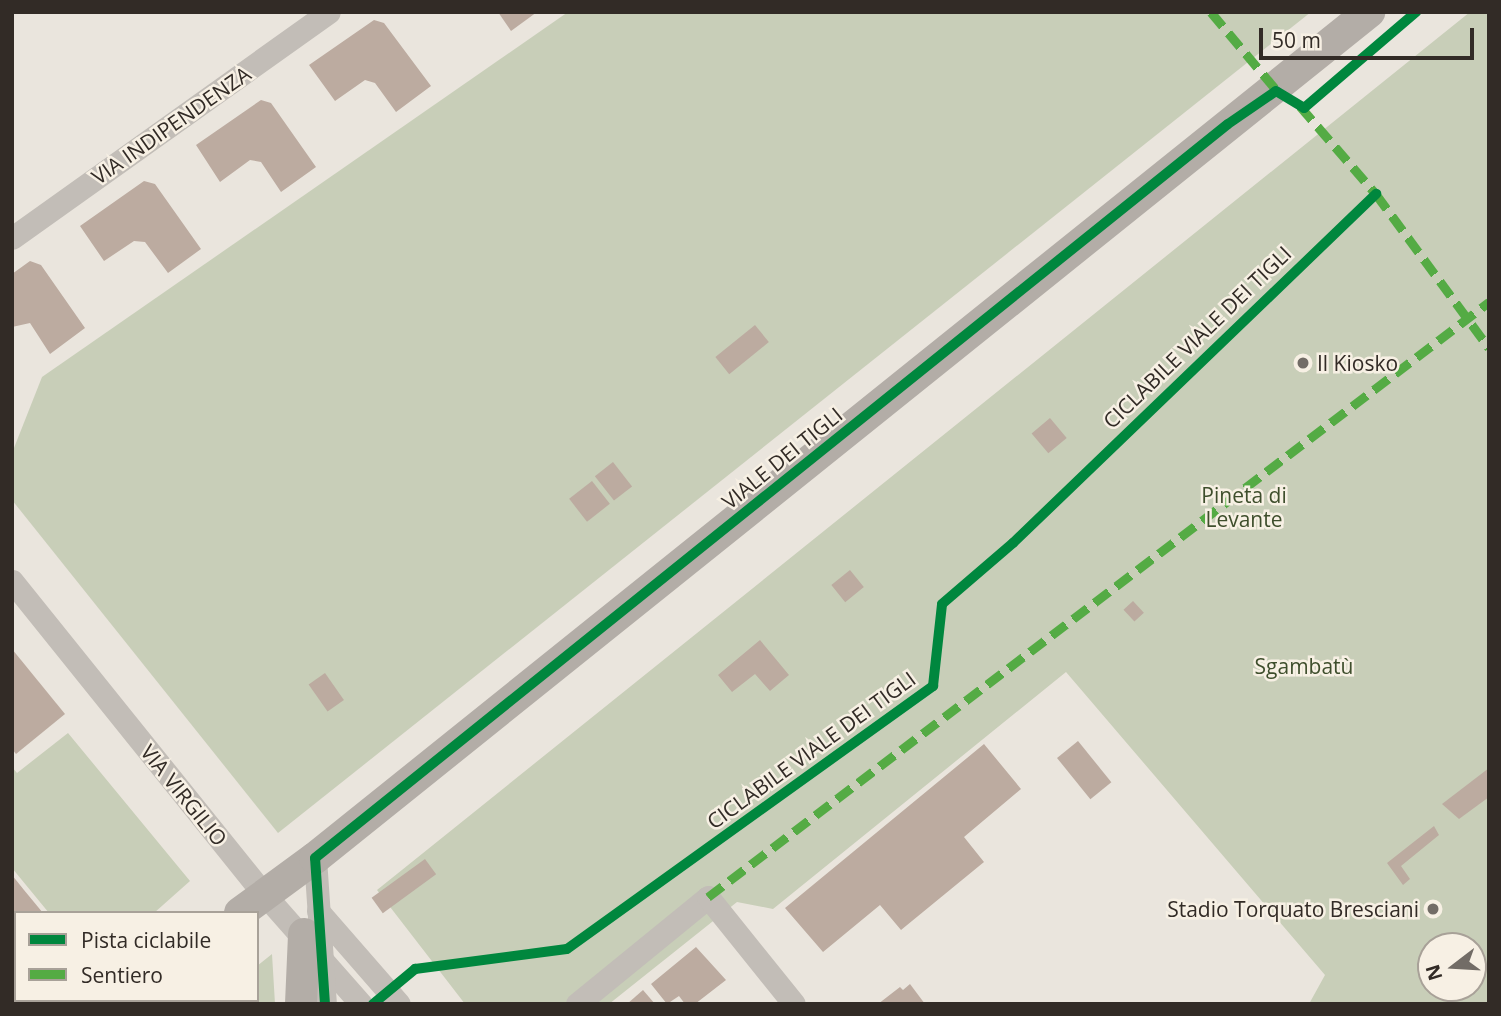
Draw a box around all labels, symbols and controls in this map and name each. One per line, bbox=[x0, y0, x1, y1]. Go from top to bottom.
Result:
scale bar bbox=[1263, 14, 1478, 58]
text: 50 m bbox=[1272, 26, 1321, 54]
street label: VIA INDIPENDENZA bbox=[87, 61, 255, 189]
street label: CICLABILE VIALE DEI TIGLI bbox=[1098, 241, 1296, 433]
place label: Il Kiosko bbox=[1317, 350, 1398, 376]
marker: Il Kiosko bbox=[1295, 355, 1311, 371]
street label: VIALE DEI TIGLI bbox=[717, 402, 847, 514]
park label: Pineta di Levante bbox=[1201, 482, 1287, 532]
park label: Sgambatù bbox=[1255, 653, 1353, 679]
street label: CICLABILE VIALE DEI TIGLI bbox=[702, 666, 920, 834]
street label: VIA VIRGILIO bbox=[136, 739, 232, 851]
place label: Stadio Torquato Bresciani bbox=[1167, 896, 1419, 922]
marker: Stadio Torquato Bresciani bbox=[1425, 901, 1441, 917]
legend bbox=[14, 911, 259, 1002]
text: Pista ciclabile bbox=[81, 926, 211, 954]
north arrow bbox=[1417, 932, 1487, 1002]
text: Sentiero bbox=[81, 961, 163, 989]
text: N bbox=[1419, 961, 1449, 984]

